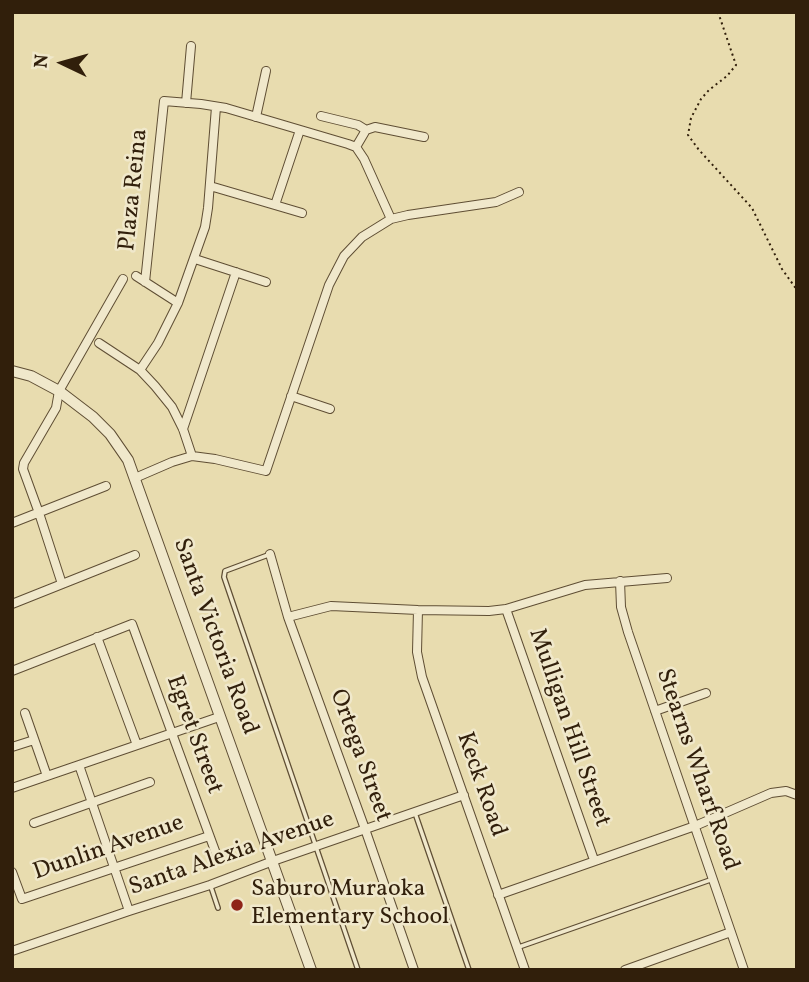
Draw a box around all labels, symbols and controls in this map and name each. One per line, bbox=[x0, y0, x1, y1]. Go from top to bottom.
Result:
north arrow bbox=[28, 28, 98, 98]
text: N bbox=[29, 53, 56, 69]
street label: Plaza Reina bbox=[114, 127, 156, 253]
street label: Santa Victoria Road bbox=[165, 535, 263, 739]
street label: Mulligan Hill Street bbox=[521, 625, 615, 831]
street label: Stearns Wharf Road bbox=[648, 665, 744, 875]
street label: Egret Street bbox=[158, 672, 228, 798]
street label: Ortega Street bbox=[322, 686, 396, 826]
street label: Keck Road bbox=[449, 729, 511, 841]
street label: Santa Alexia Avenue bbox=[126, 806, 338, 904]
street label: Dunlin Avenue bbox=[30, 810, 188, 888]
place label: Saburo Muraoka Elementary School bbox=[251, 877, 449, 933]
marker: Saburo Muraoka Elementary School bbox=[229, 897, 245, 913]

